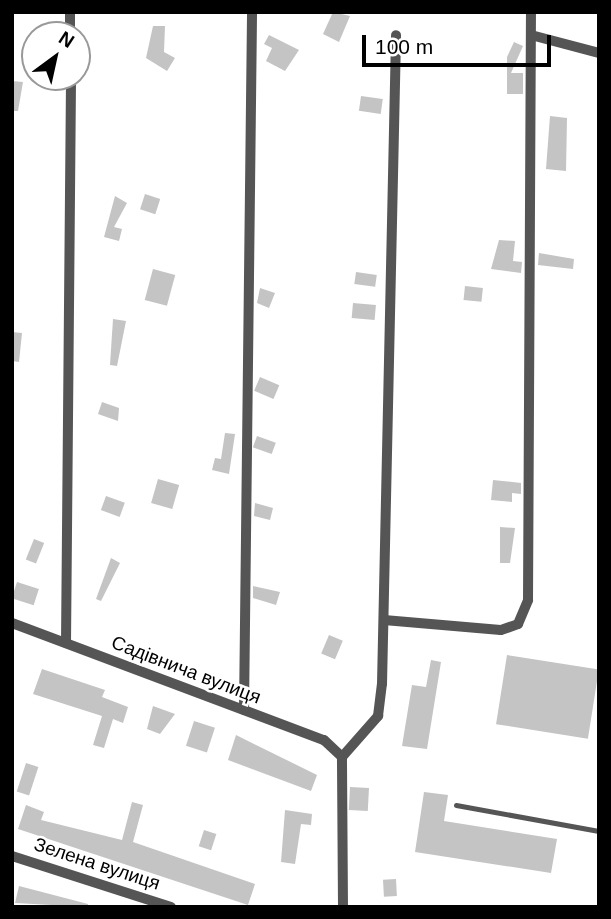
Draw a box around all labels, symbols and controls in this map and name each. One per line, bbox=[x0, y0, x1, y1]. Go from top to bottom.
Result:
north arrow bbox=[21, 21, 91, 91]
scale bar bbox=[366, 21, 555, 65]
text: N bbox=[55, 27, 78, 52]
text: 100 m bbox=[375, 35, 433, 58]
street label: Садівнича вулиця bbox=[108, 631, 264, 709]
street label: Зелена вулиця bbox=[31, 833, 163, 895]

